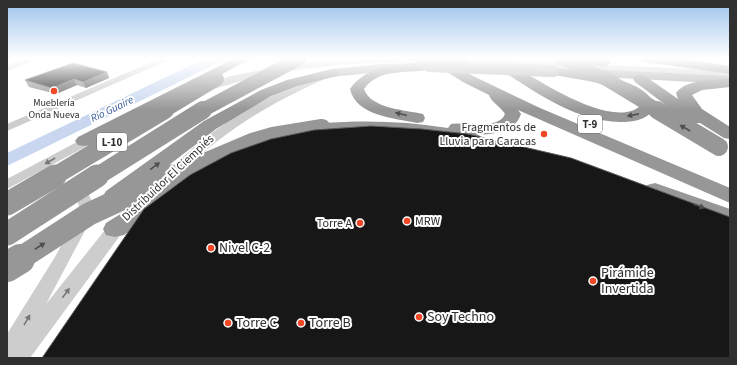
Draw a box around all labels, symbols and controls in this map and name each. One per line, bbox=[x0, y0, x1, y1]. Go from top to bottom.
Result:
marker: Mueblería Onda Nueva bbox=[49, 86, 59, 96]
water label: Río Guaire bbox=[88, 92, 136, 126]
place label: Mueblería Onda Nueva bbox=[28, 96, 80, 122]
one-way arrow bbox=[395, 111, 407, 117]
one-way arrow bbox=[627, 113, 639, 119]
road number: T-9 bbox=[578, 115, 602, 133]
place label: Fragmentos de Lluvia para Caracas bbox=[439, 119, 536, 150]
one-way arrow bbox=[679, 124, 691, 131]
marker: Fragmentos de Lluvia para Caracas bbox=[539, 129, 549, 139]
street label: Distribuidor El Ciempiés bbox=[118, 131, 218, 225]
road number: L-10 bbox=[97, 133, 127, 151]
one-way arrow bbox=[44, 157, 56, 164]
one-way arrow bbox=[150, 162, 160, 170]
one-way arrow bbox=[693, 203, 705, 209]
place label: MRW bbox=[415, 213, 441, 230]
place label: Torre A bbox=[317, 215, 352, 232]
marker: MRW bbox=[402, 216, 412, 226]
marker: Torre A bbox=[355, 218, 365, 228]
place label: Nivel C-2 bbox=[219, 238, 270, 258]
one-way arrow bbox=[35, 242, 45, 250]
marker: Nivel C-2 bbox=[206, 243, 216, 253]
place label: Pirámide Invertida bbox=[601, 263, 654, 299]
marker: Pirámide Invertida bbox=[588, 276, 598, 286]
one-way arrow bbox=[62, 288, 70, 299]
place label: Soy Techno bbox=[427, 307, 494, 327]
marker: Soy Techno bbox=[414, 312, 424, 322]
place label: Torre C bbox=[236, 313, 277, 333]
place label: Torre B bbox=[309, 313, 351, 333]
one-way arrow bbox=[23, 314, 30, 326]
marker: Torre C bbox=[223, 318, 233, 328]
marker: Torre B bbox=[296, 318, 306, 328]

